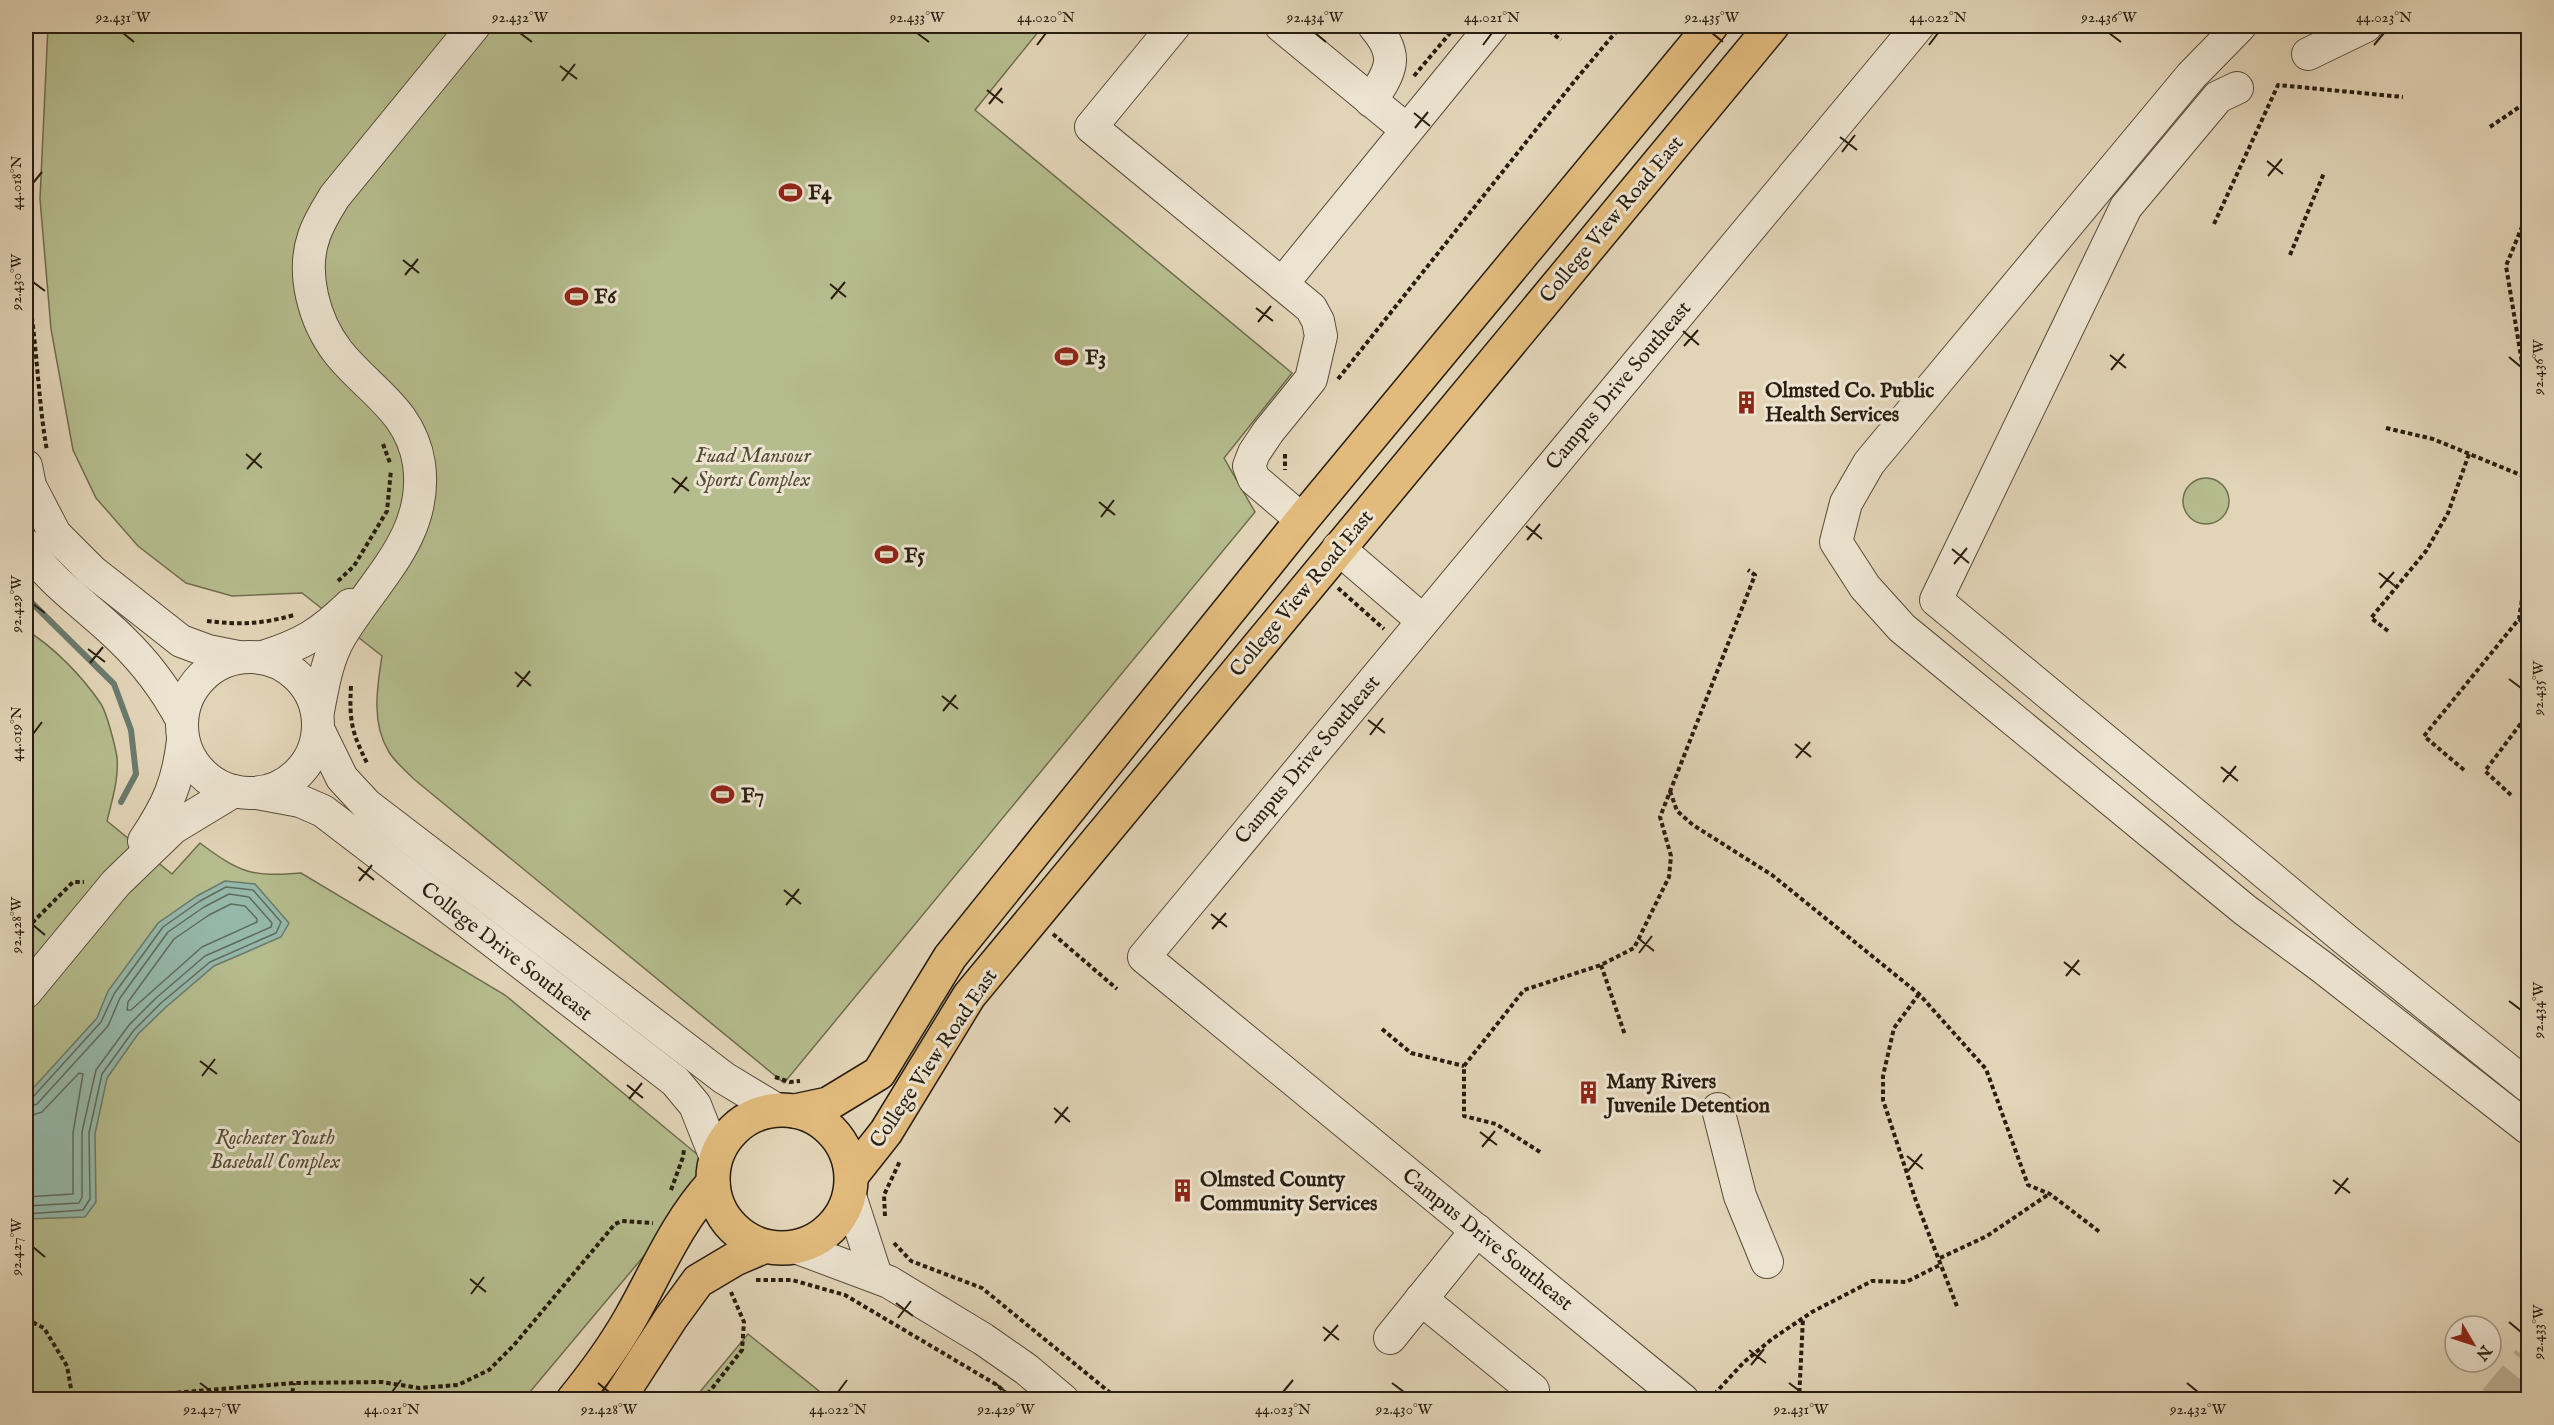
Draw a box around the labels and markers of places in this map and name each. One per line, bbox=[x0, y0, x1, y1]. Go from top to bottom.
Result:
sports icon: F4 bbox=[777, 179, 803, 205]
place label: F4 bbox=[808, 180, 832, 207]
sports icon: F6 bbox=[563, 283, 589, 309]
place label: F6 bbox=[594, 284, 617, 311]
sports icon: F3 bbox=[1054, 344, 1080, 370]
place label: F3 bbox=[1085, 345, 1106, 372]
place label: Olmsted Co. Public Health Services bbox=[1765, 378, 1934, 429]
building icon: Olmsted Co. Public Health Services bbox=[1734, 389, 1760, 415]
sports icon: F5 bbox=[873, 542, 899, 568]
place label: F5 bbox=[904, 543, 925, 570]
sports icon: F7 bbox=[710, 782, 736, 808]
place label: F7 bbox=[741, 783, 764, 810]
place label: Many Rivers Juvenile Detention bbox=[1603, 1069, 1770, 1120]
building icon: Many Rivers Juvenile Detention bbox=[1575, 1080, 1601, 1106]
place label: Olmsted County Community Services bbox=[1200, 1167, 1377, 1218]
building icon: Olmsted County Community Services bbox=[1169, 1178, 1195, 1204]

